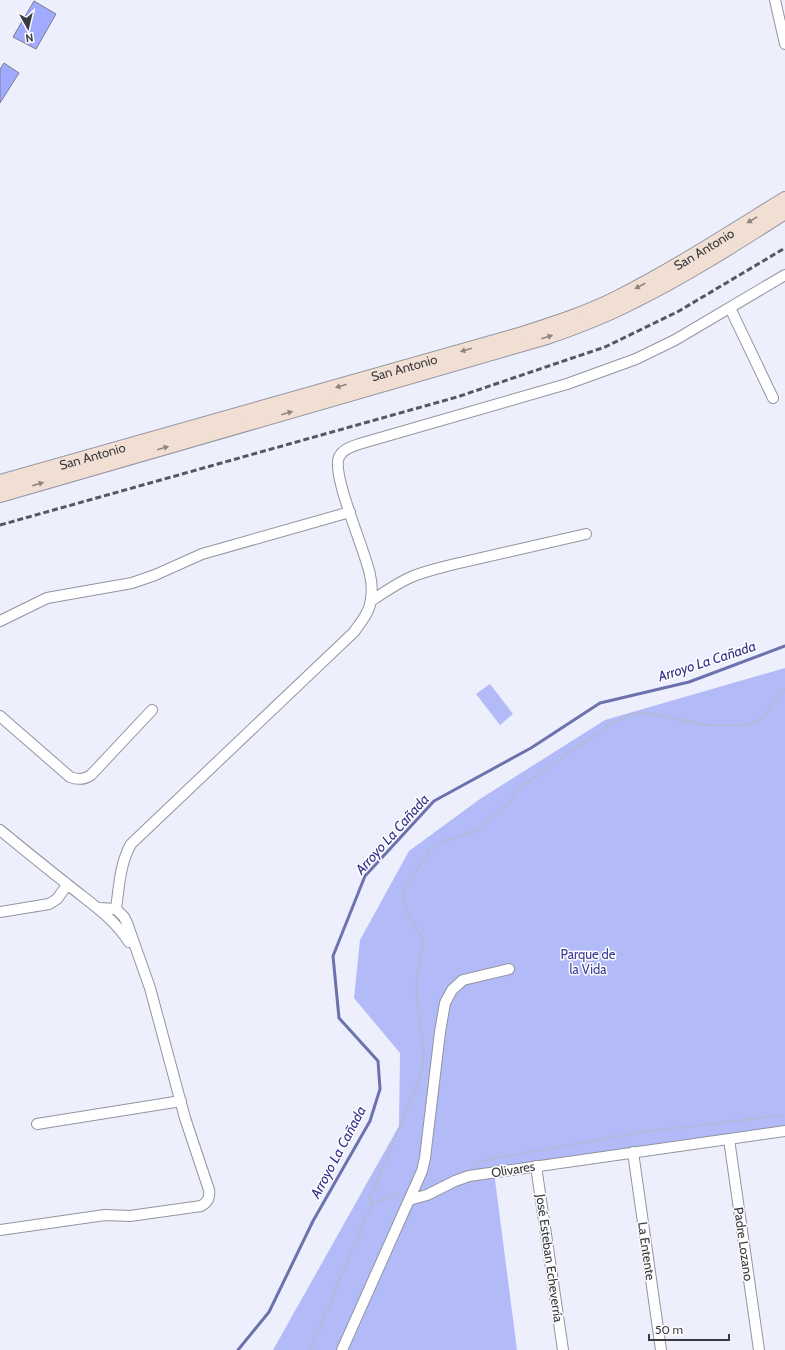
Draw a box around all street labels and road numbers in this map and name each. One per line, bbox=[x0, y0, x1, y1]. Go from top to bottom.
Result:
street label: San Antonio bbox=[671, 225, 737, 273]
street label: San Antonio bbox=[369, 351, 439, 384]
street label: San Antonio bbox=[57, 439, 127, 473]
street label: Olivares bbox=[490, 1158, 537, 1180]
street label: José Esteban Echeverría bbox=[533, 1192, 567, 1324]
street label: Padre Lozano bbox=[731, 1206, 757, 1282]
street label: La Entente bbox=[635, 1221, 659, 1282]

